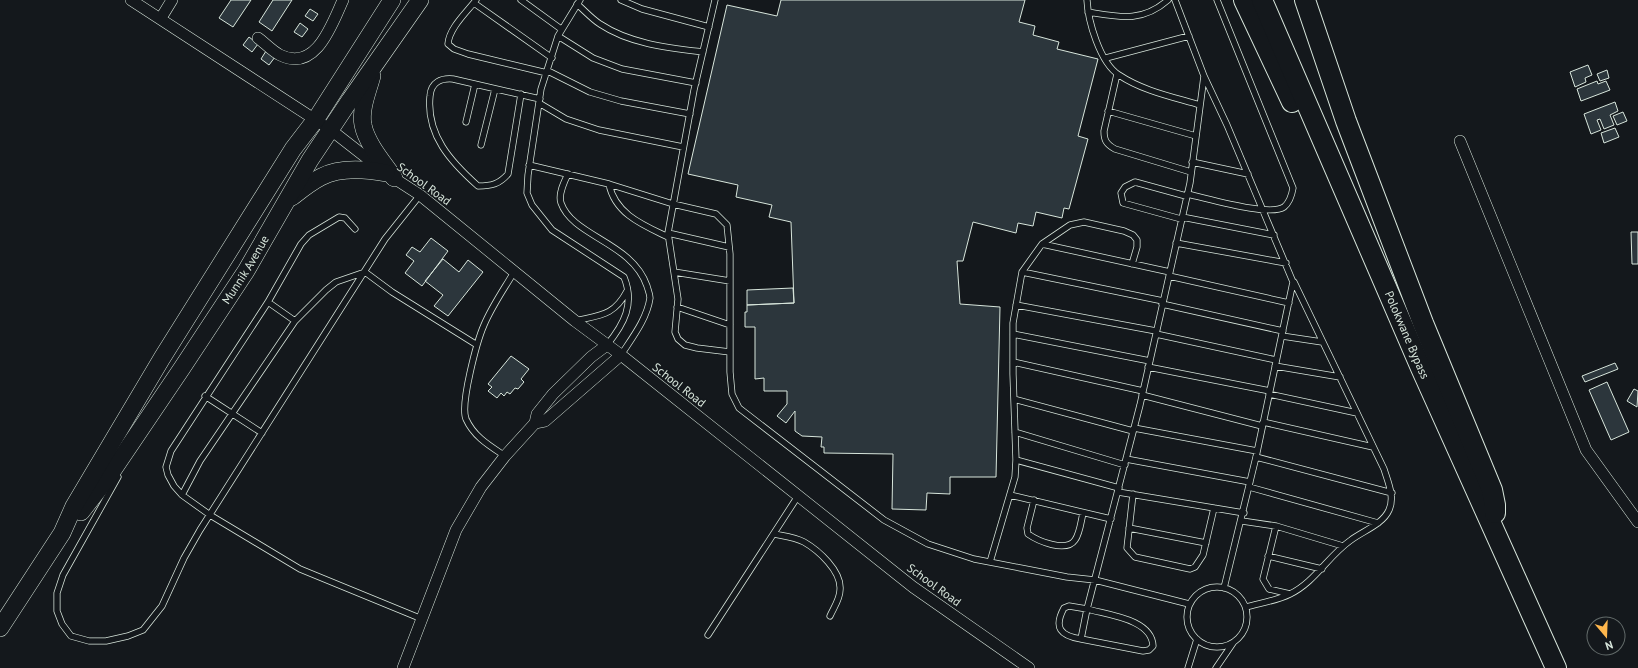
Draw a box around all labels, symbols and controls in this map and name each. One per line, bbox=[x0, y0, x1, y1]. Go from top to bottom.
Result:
street label: School Road bbox=[394, 159, 454, 208]
street label: Munnik Avenue bbox=[218, 232, 272, 307]
street label: Polokwane Bypass bbox=[1382, 289, 1433, 381]
street label: School Road bbox=[650, 359, 709, 410]
street label: School Road bbox=[904, 560, 964, 609]
north arrow bbox=[1586, 616, 1626, 656]
text: N bbox=[1604, 638, 1615, 653]

